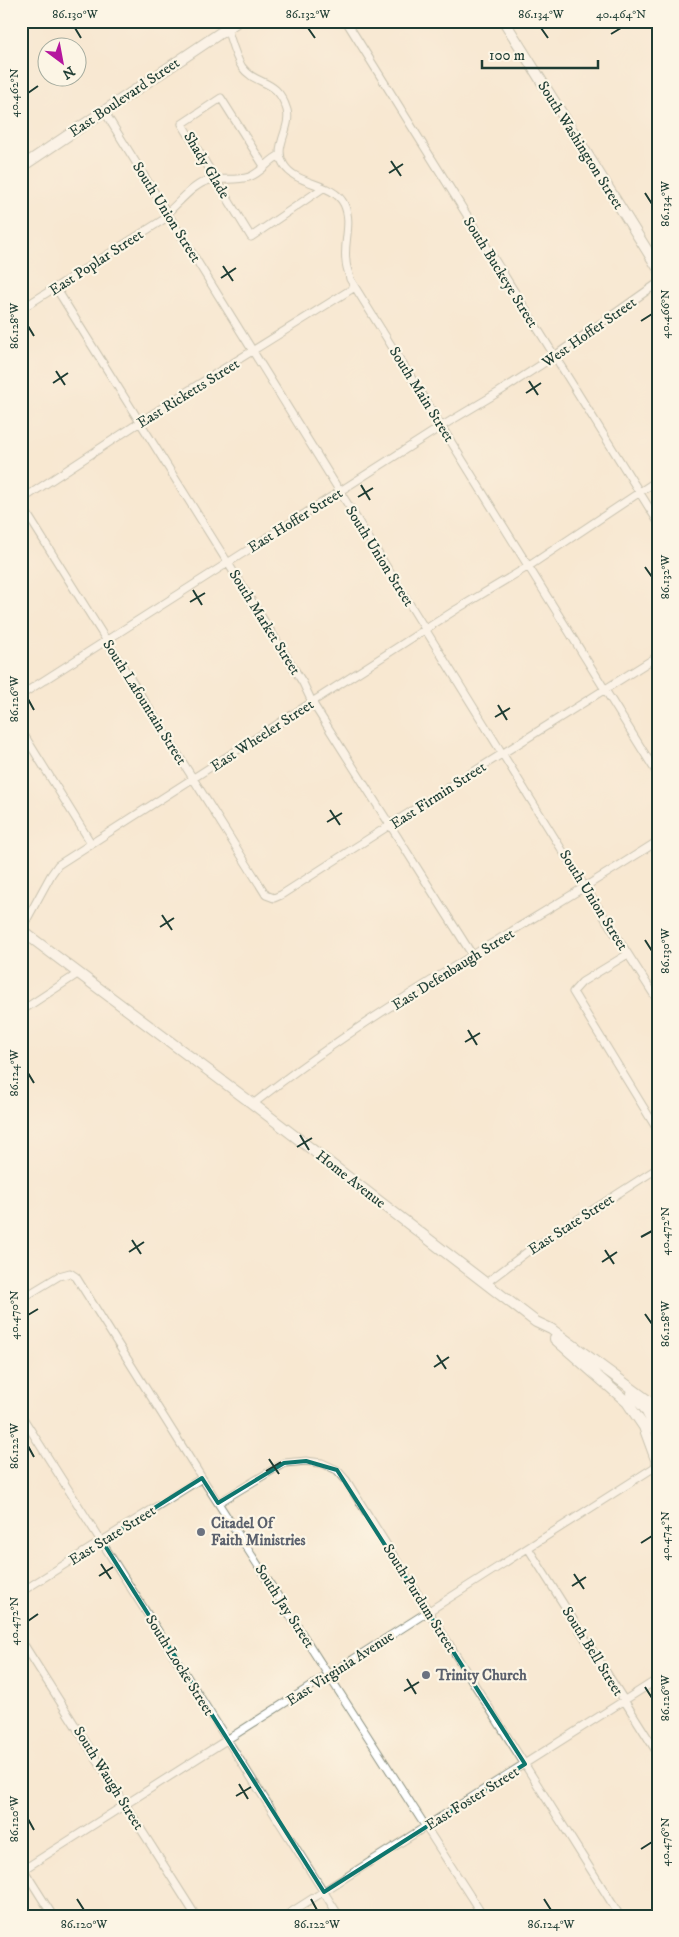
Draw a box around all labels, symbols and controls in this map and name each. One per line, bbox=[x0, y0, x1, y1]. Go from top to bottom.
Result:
text: 86.130°W bbox=[52, 7, 99, 22]
text: 86.132°W bbox=[286, 7, 331, 22]
text: 86.134°W bbox=[518, 7, 565, 22]
text: 40.464°N bbox=[596, 7, 646, 22]
north arrow bbox=[38, 38, 88, 88]
scale bar bbox=[482, 38, 598, 70]
text: 100 m bbox=[489, 46, 525, 65]
street label: East Boulevard Street bbox=[65, 53, 183, 141]
text: N bbox=[58, 61, 78, 83]
text: 40.462°N bbox=[7, 68, 22, 118]
street label: South Washington Street bbox=[533, 77, 628, 213]
street label: Shady Glade bbox=[179, 128, 234, 202]
street label: South Union Street bbox=[128, 158, 205, 266]
text: 86.134°W bbox=[658, 180, 673, 227]
street label: South Buckeye Street bbox=[459, 213, 542, 331]
street label: East Poplar Street bbox=[46, 225, 147, 300]
text: 40.466°N bbox=[658, 289, 673, 339]
street label: West Hoffer Street bbox=[538, 293, 640, 373]
text: 86.128°W bbox=[7, 302, 22, 349]
street label: South Main Street bbox=[385, 343, 459, 446]
street label: East Ricketts Street bbox=[134, 354, 243, 433]
street label: East Hoffer Street bbox=[244, 484, 346, 557]
street label: South Union Street bbox=[341, 502, 418, 610]
text: 86.132°W bbox=[658, 554, 673, 599]
street label: South Market Street bbox=[224, 566, 305, 679]
street label: South Lafountain Street bbox=[98, 636, 191, 769]
text: 86.126°W bbox=[7, 675, 22, 722]
street label: East Wheeler Street bbox=[207, 695, 318, 776]
street label: East Firmin Street bbox=[387, 757, 490, 833]
street label: South Union Street bbox=[555, 846, 632, 954]
street label: East Defenbaugh Street bbox=[389, 924, 518, 1015]
text: 86.130°W bbox=[658, 927, 673, 974]
text: 86.124°W bbox=[7, 1048, 22, 1097]
street label: Home Avenue bbox=[312, 1146, 389, 1213]
street label: East State Street bbox=[525, 1189, 618, 1259]
text: 40.472°N bbox=[658, 1206, 673, 1255]
text: 40.470°N bbox=[7, 1290, 22, 1340]
text: 86.128°W bbox=[658, 1300, 673, 1347]
text: 86.122°W bbox=[7, 1422, 22, 1469]
street label: East State Street bbox=[65, 1501, 159, 1570]
text: 40.474°N bbox=[658, 1511, 673, 1561]
place label: Citadel Of Faith Ministries bbox=[211, 1514, 306, 1550]
marker: Citadel Of Faith Ministries bbox=[195, 1526, 207, 1538]
street label: South Purdum Street bbox=[379, 1540, 461, 1656]
street label: South Jay Street bbox=[250, 1561, 319, 1652]
text: 40.472°N bbox=[7, 1596, 22, 1645]
street label: South Bell Street bbox=[558, 1603, 628, 1700]
street label: South Locke Street bbox=[141, 1611, 218, 1719]
street label: East Virginia Avenue bbox=[283, 1627, 398, 1710]
place label: Trinity Church bbox=[435, 1666, 527, 1685]
marker: Trinity Church bbox=[420, 1669, 432, 1681]
text: 86.126°W bbox=[658, 1674, 673, 1721]
street label: South Waugh Street bbox=[69, 1723, 148, 1834]
street label: East Foster Street bbox=[422, 1762, 523, 1835]
text: 86.120°W bbox=[7, 1795, 22, 1842]
text: 40.476°N bbox=[658, 1817, 673, 1867]
text: 86.120°W bbox=[61, 1917, 108, 1932]
text: 86.122°W bbox=[294, 1917, 341, 1932]
text: 86.124°W bbox=[527, 1917, 576, 1932]

